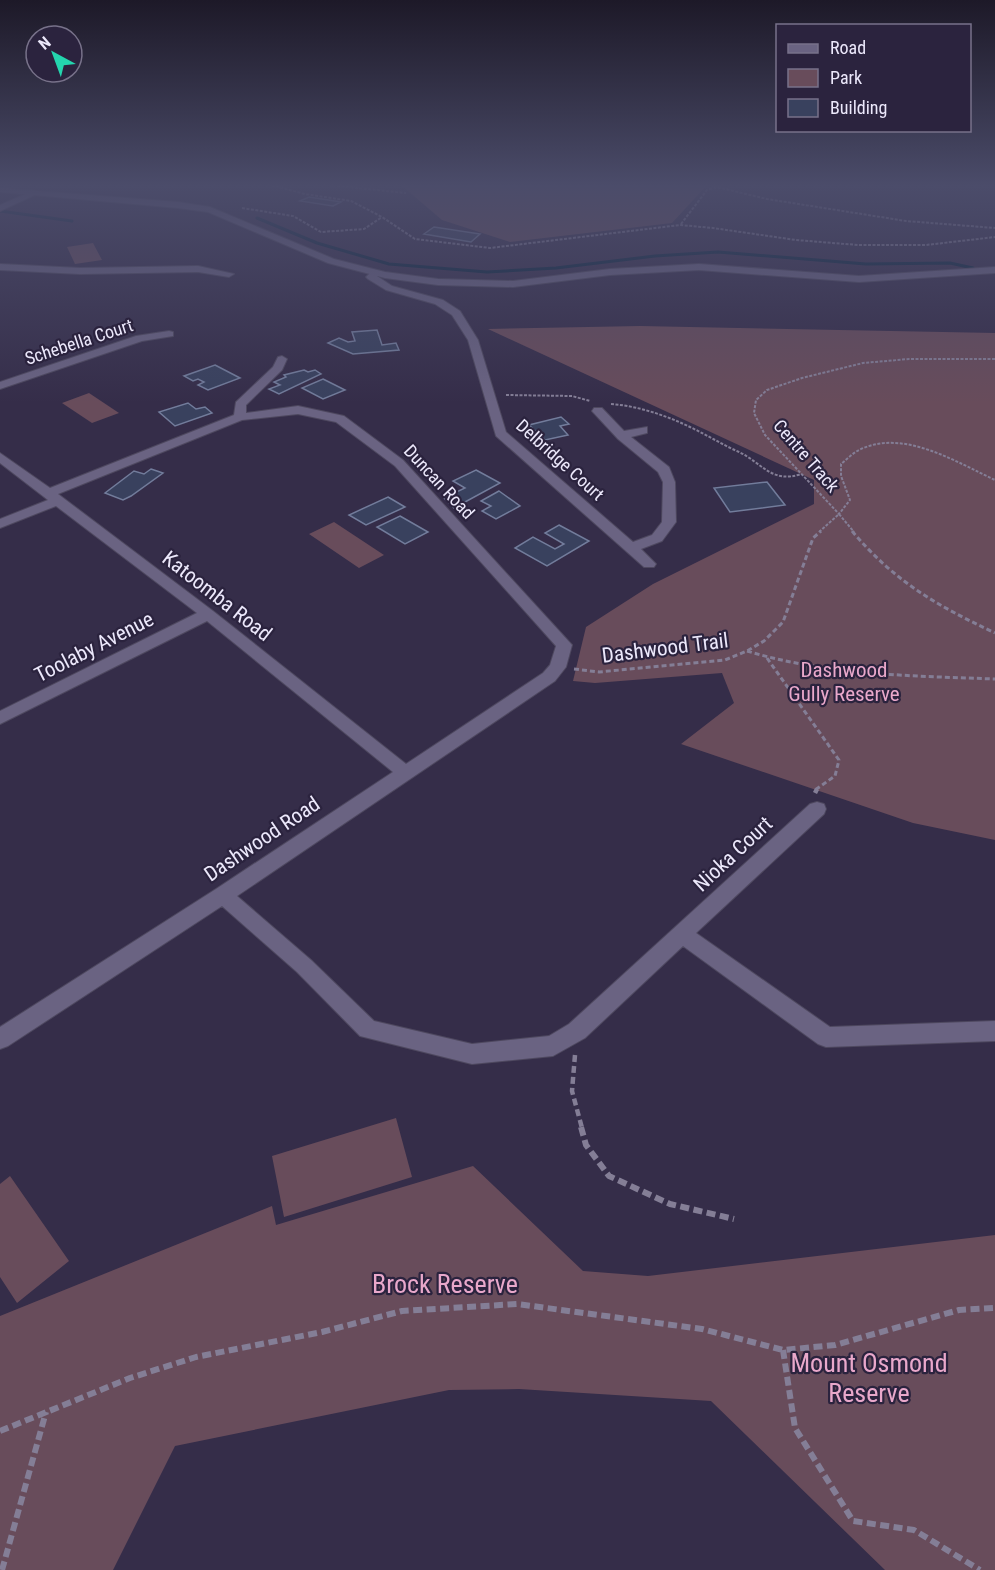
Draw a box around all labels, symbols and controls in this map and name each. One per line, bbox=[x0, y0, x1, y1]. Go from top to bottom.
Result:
north arrow bbox=[24, 24, 84, 84]
legend bbox=[776, 24, 971, 132]
text: N bbox=[35, 33, 54, 53]
text: Road bbox=[830, 37, 866, 58]
text: Park bbox=[830, 67, 862, 88]
text: Building bbox=[830, 97, 887, 118]
street label: Schebella Court bbox=[22, 314, 135, 369]
street label: Delbridge Court bbox=[512, 415, 609, 505]
street label: Centre Track bbox=[769, 415, 844, 496]
street label: Duncan Road bbox=[400, 440, 479, 523]
street label: Katoomba Road bbox=[158, 546, 276, 646]
street label: Toolaby Avenue bbox=[31, 607, 158, 687]
street label: Dashwood Trail bbox=[600, 628, 730, 668]
park label: Dashwood Gully Reserve bbox=[788, 658, 900, 706]
street label: Dashwood Road bbox=[200, 792, 324, 886]
street label: Nioka Court bbox=[689, 812, 777, 896]
park label: Brock Reserve bbox=[372, 1269, 518, 1299]
park label: Mount Osmond Reserve bbox=[790, 1348, 948, 1408]

